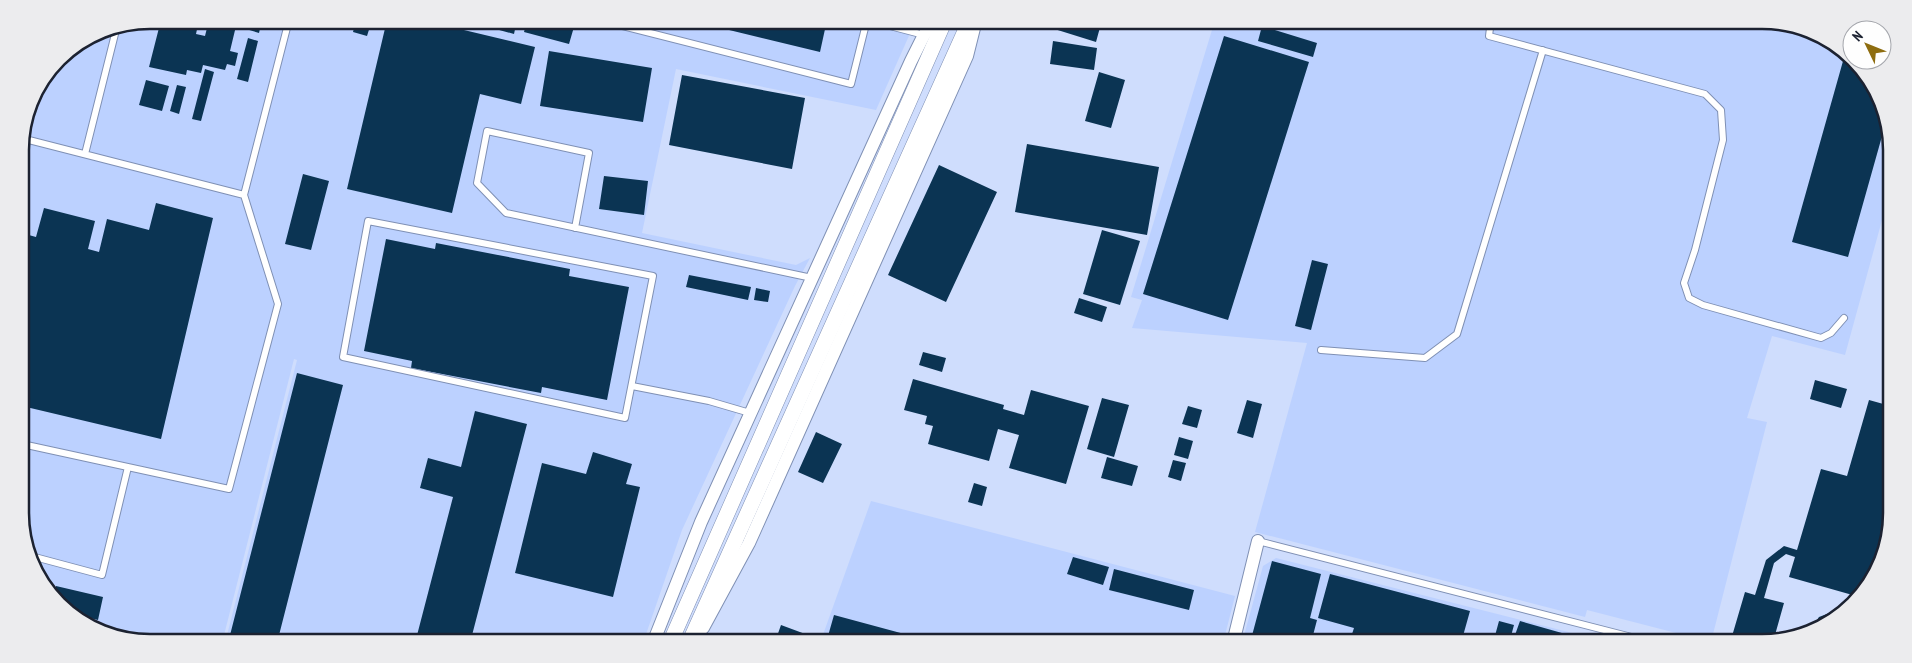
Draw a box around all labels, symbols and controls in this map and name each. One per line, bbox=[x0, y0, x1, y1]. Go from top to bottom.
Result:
north arrow bbox=[1842, 20, 1892, 70]
text: N bbox=[1848, 27, 1867, 45]

